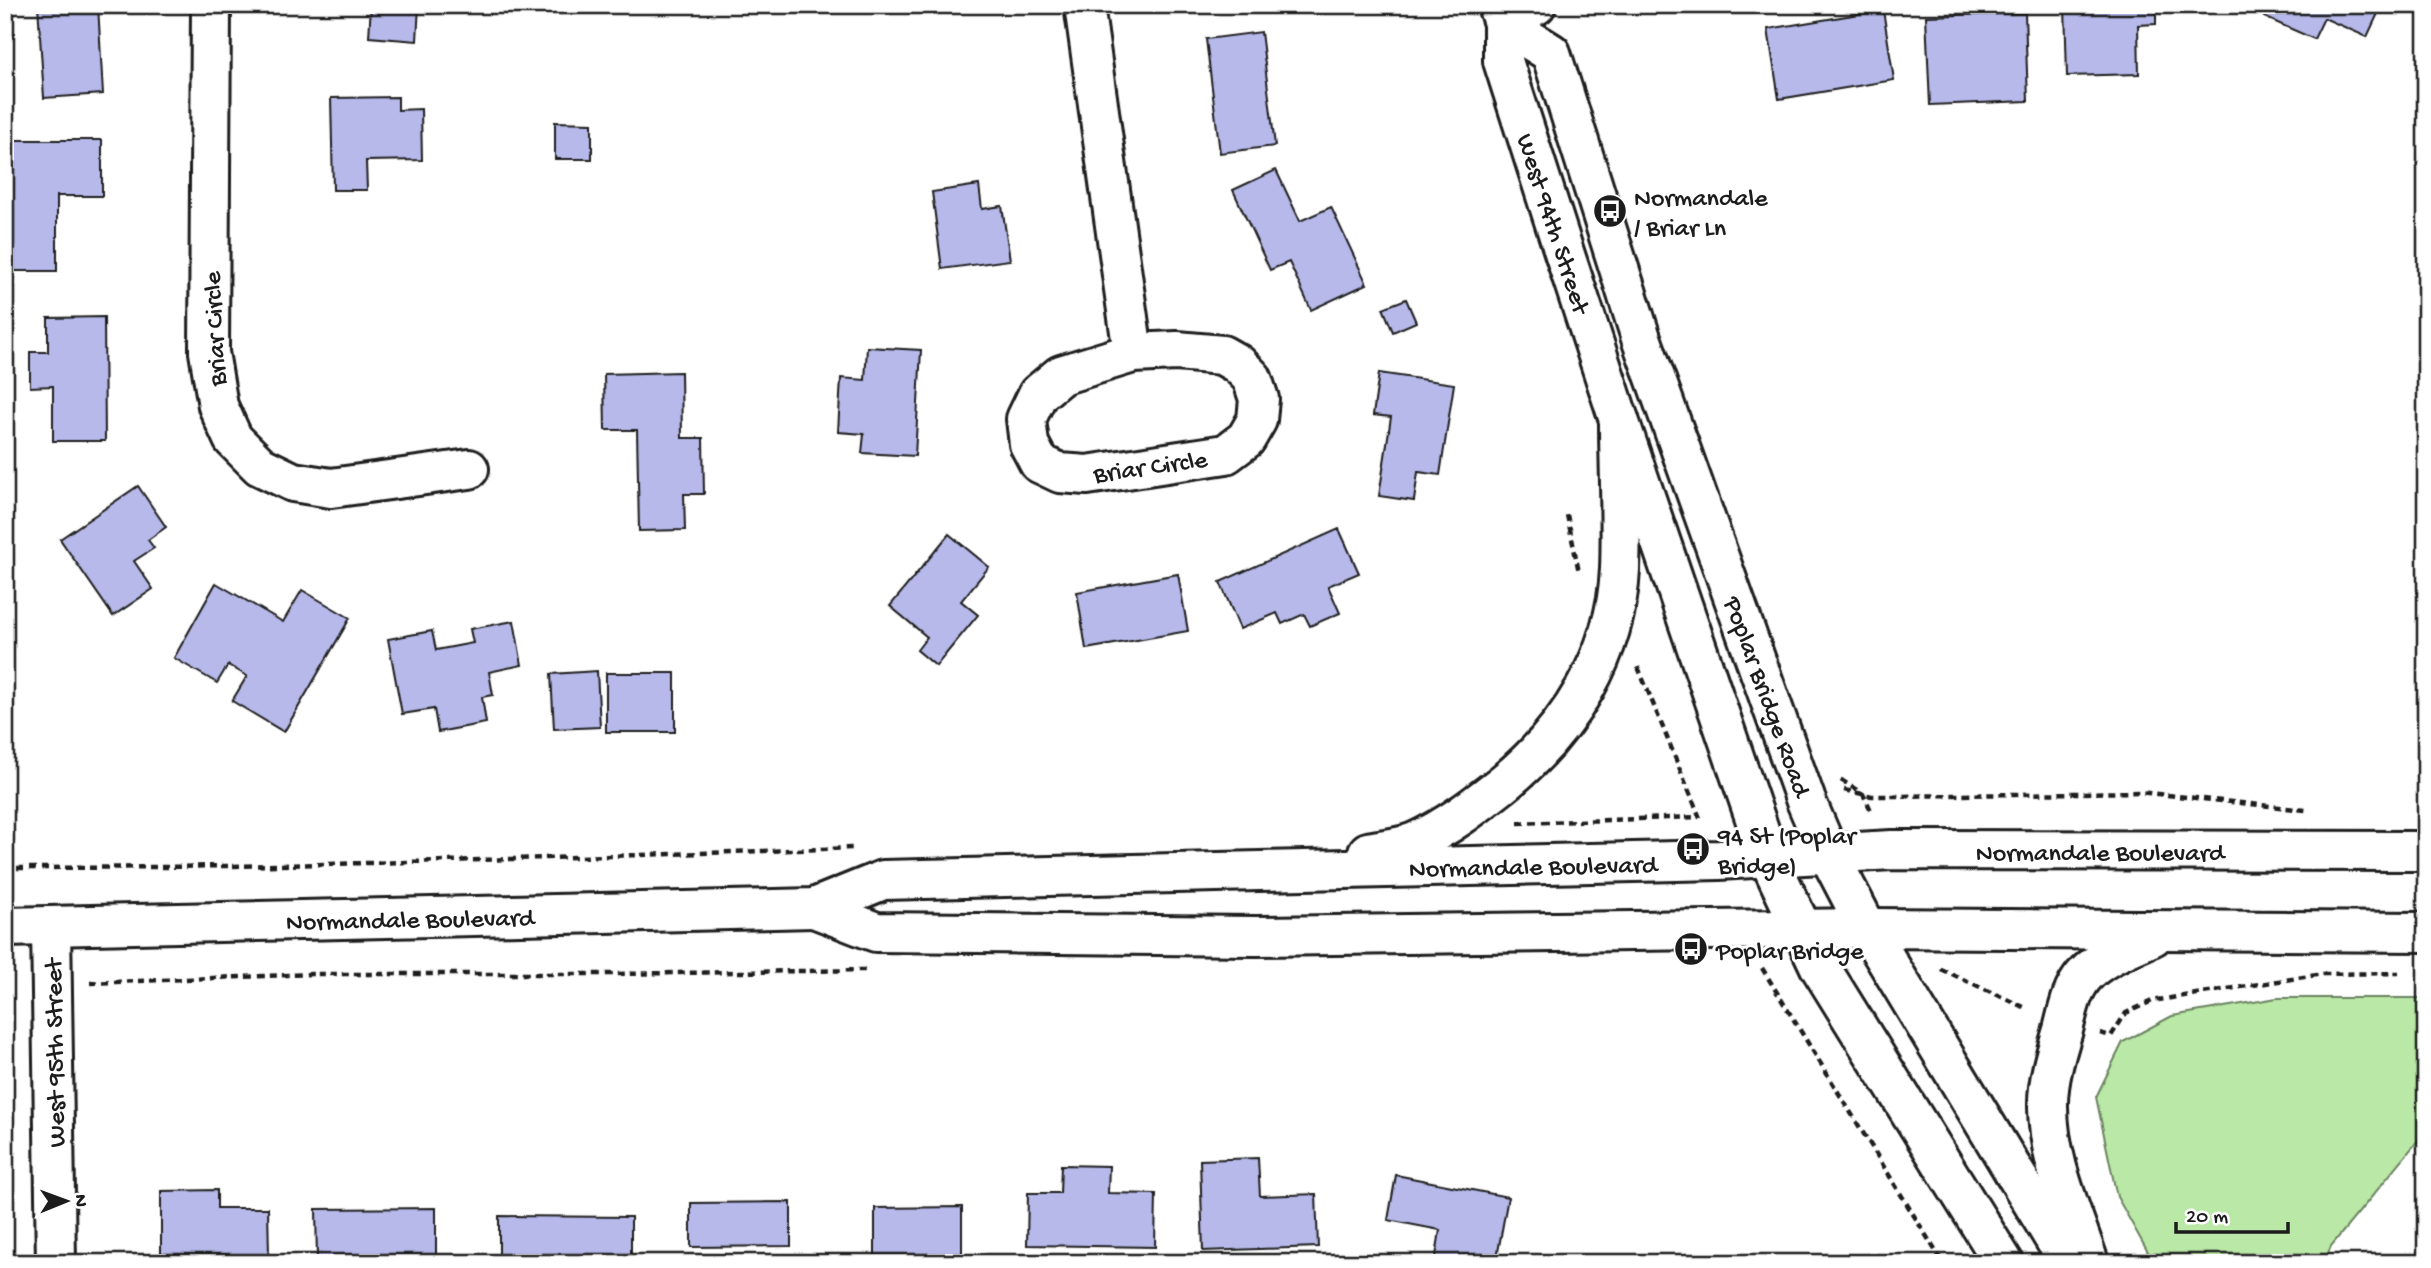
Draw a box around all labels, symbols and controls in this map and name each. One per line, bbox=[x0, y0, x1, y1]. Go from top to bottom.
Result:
street label: West 94th Street bbox=[1507, 131, 1595, 320]
place label: Normandale / Briar Ln bbox=[1634, 185, 1768, 246]
bus stop icon: Normandale / Briar Ln bbox=[1591, 192, 1629, 230]
street label: Briar Circle bbox=[199, 270, 236, 388]
street label: Briar Circle bbox=[1091, 446, 1210, 493]
street label: Poplar Bridge Road bbox=[1714, 592, 1816, 803]
place label: 94 St (Poplar Bridge) bbox=[1717, 823, 1858, 884]
bus stop icon: 94 St (Poplar Bridge) bbox=[1674, 830, 1712, 868]
street label: Normandale Boulevard bbox=[1976, 840, 2226, 871]
street label: Normandale Boulevard bbox=[1409, 852, 1659, 887]
street label: Normandale Boulevard bbox=[286, 905, 536, 940]
bus stop icon: Poplar Bridge bbox=[1672, 930, 1710, 968]
place label: Poplar Bridge bbox=[1715, 938, 1864, 969]
street label: West 95th Street bbox=[40, 956, 75, 1147]
north arrow bbox=[32, 1166, 102, 1236]
scale bar bbox=[2176, 1191, 2288, 1235]
text: N bbox=[68, 1194, 91, 1207]
text: 20 m bbox=[2186, 1206, 2228, 1231]

